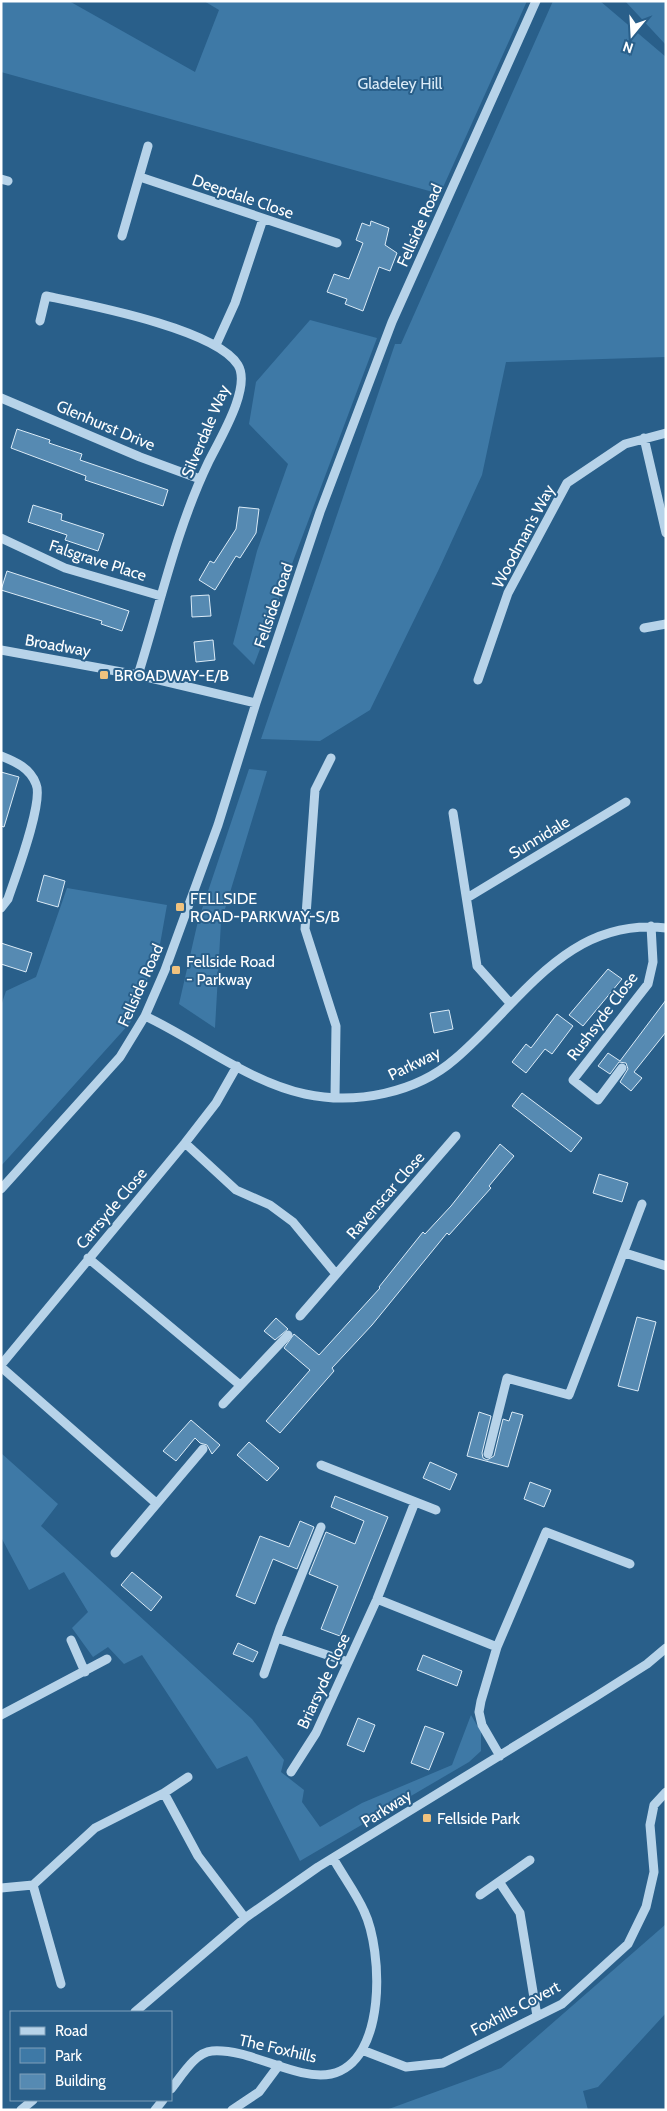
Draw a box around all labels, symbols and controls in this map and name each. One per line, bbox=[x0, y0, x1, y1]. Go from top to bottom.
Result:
north arrow bbox=[607, 10, 657, 60]
text: N bbox=[620, 37, 635, 57]
park label: Gladeley Hill bbox=[358, 74, 443, 93]
street label: Deepdale Close bbox=[190, 170, 296, 223]
street label: Fellside Road bbox=[393, 181, 446, 270]
street label: Silverdale Way bbox=[177, 382, 234, 481]
street label: Glenhurst Drive bbox=[54, 396, 158, 455]
street label: Woodman's Way bbox=[488, 481, 559, 591]
street label: Falsgrave Place bbox=[47, 536, 149, 585]
street label: Fellside Road bbox=[250, 560, 297, 650]
street label: Broadway bbox=[23, 630, 92, 661]
place label: BROADWAY-E/B bbox=[114, 666, 229, 685]
marker: BROADWAY-E/B bbox=[98, 669, 110, 681]
street label: Sunnidale bbox=[505, 812, 573, 863]
place label: FELLSIDE ROAD-PARKWAY-S/B bbox=[190, 889, 340, 926]
marker: FELLSIDE ROAD-PARKWAY-S/B bbox=[174, 901, 186, 913]
street label: Fellside Road bbox=[114, 941, 167, 1030]
place label: Fellside Road - Parkway bbox=[186, 952, 275, 989]
marker: Fellside Road - Parkway bbox=[170, 964, 182, 976]
street label: Rushsyde Close bbox=[563, 968, 642, 1064]
street label: Parkway bbox=[385, 1043, 443, 1084]
street label: Ravenscar Close bbox=[342, 1148, 428, 1243]
street label: Carrsyde Close bbox=[72, 1164, 151, 1253]
street label: Briarsyde Close bbox=[293, 1631, 354, 1732]
street label: Parkway bbox=[358, 1786, 415, 1831]
place label: Fellside Park bbox=[437, 1809, 521, 1828]
marker: Fellside Park bbox=[421, 1812, 433, 1824]
street label: Foxhills Covert bbox=[467, 1977, 564, 2040]
legend bbox=[10, 2011, 172, 2101]
text: Road bbox=[55, 2022, 88, 2040]
street label: The Foxhills bbox=[237, 2030, 319, 2067]
text: Park bbox=[55, 2047, 82, 2065]
text: Building bbox=[55, 2072, 106, 2090]

